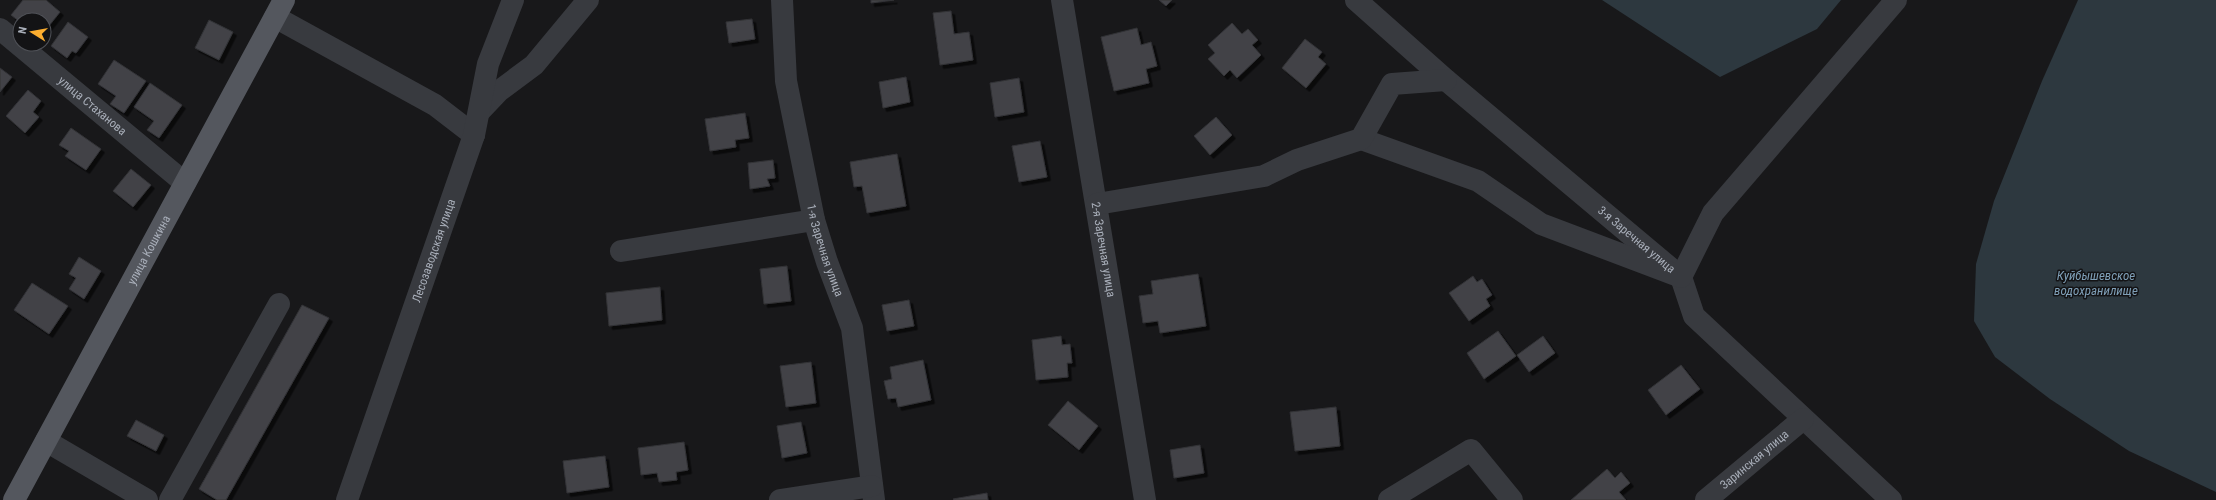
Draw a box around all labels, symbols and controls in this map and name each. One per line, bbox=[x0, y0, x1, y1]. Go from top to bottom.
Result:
north arrow bbox=[12, 12, 52, 52]
text: N bbox=[16, 25, 30, 35]
street label: улица Стаханова bbox=[55, 73, 129, 138]
street label: Лесозаводская улица bbox=[409, 197, 458, 304]
street label: 2-я Заречная улица bbox=[1089, 201, 1118, 298]
street label: 1-я Заречная улица bbox=[804, 203, 846, 299]
street label: 3-я Заречная улица bbox=[1595, 203, 1678, 276]
street label: улица Кошкина bbox=[125, 213, 173, 287]
water label: Куйбышевское водохранилище bbox=[2054, 268, 2138, 298]
street label: Заринская улица bbox=[1717, 427, 1792, 492]

